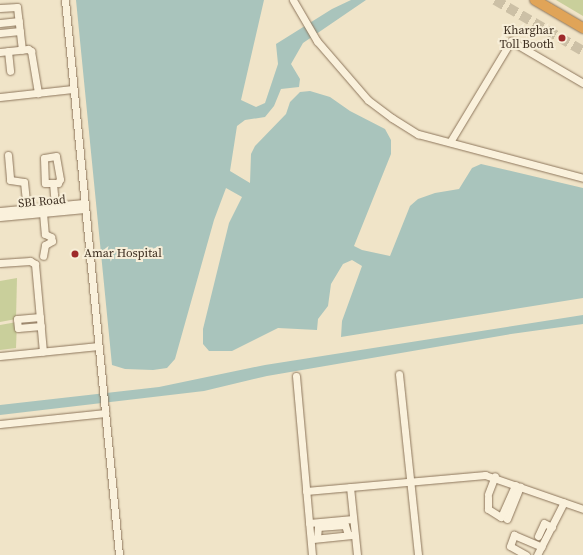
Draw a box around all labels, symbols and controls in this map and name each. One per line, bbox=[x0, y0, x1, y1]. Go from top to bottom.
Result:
place label: Kharghar Toll Booth bbox=[499, 24, 554, 52]
marker: Kharghar Toll Booth bbox=[557, 33, 567, 43]
street label: SBI Road bbox=[18, 193, 66, 211]
place label: Amar Hospital bbox=[84, 247, 162, 261]
marker: Amar Hospital bbox=[69, 248, 81, 260]

